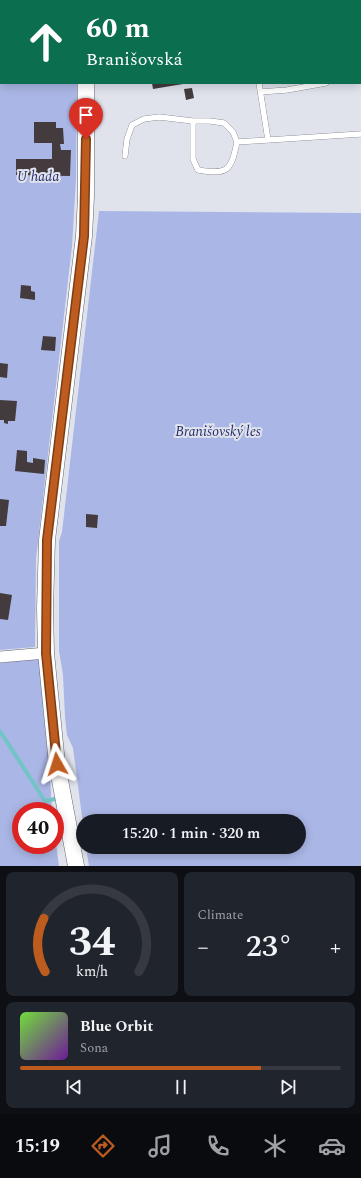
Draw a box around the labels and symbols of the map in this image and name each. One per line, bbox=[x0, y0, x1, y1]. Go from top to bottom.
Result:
pin bbox=[69, 98, 103, 139]
park label: U hada bbox=[17, 166, 59, 187]
park label: Branišovský les bbox=[175, 421, 261, 442]
position arrow bbox=[36, 743, 78, 785]
speed limit sign: 40 bbox=[12, 802, 64, 854]

